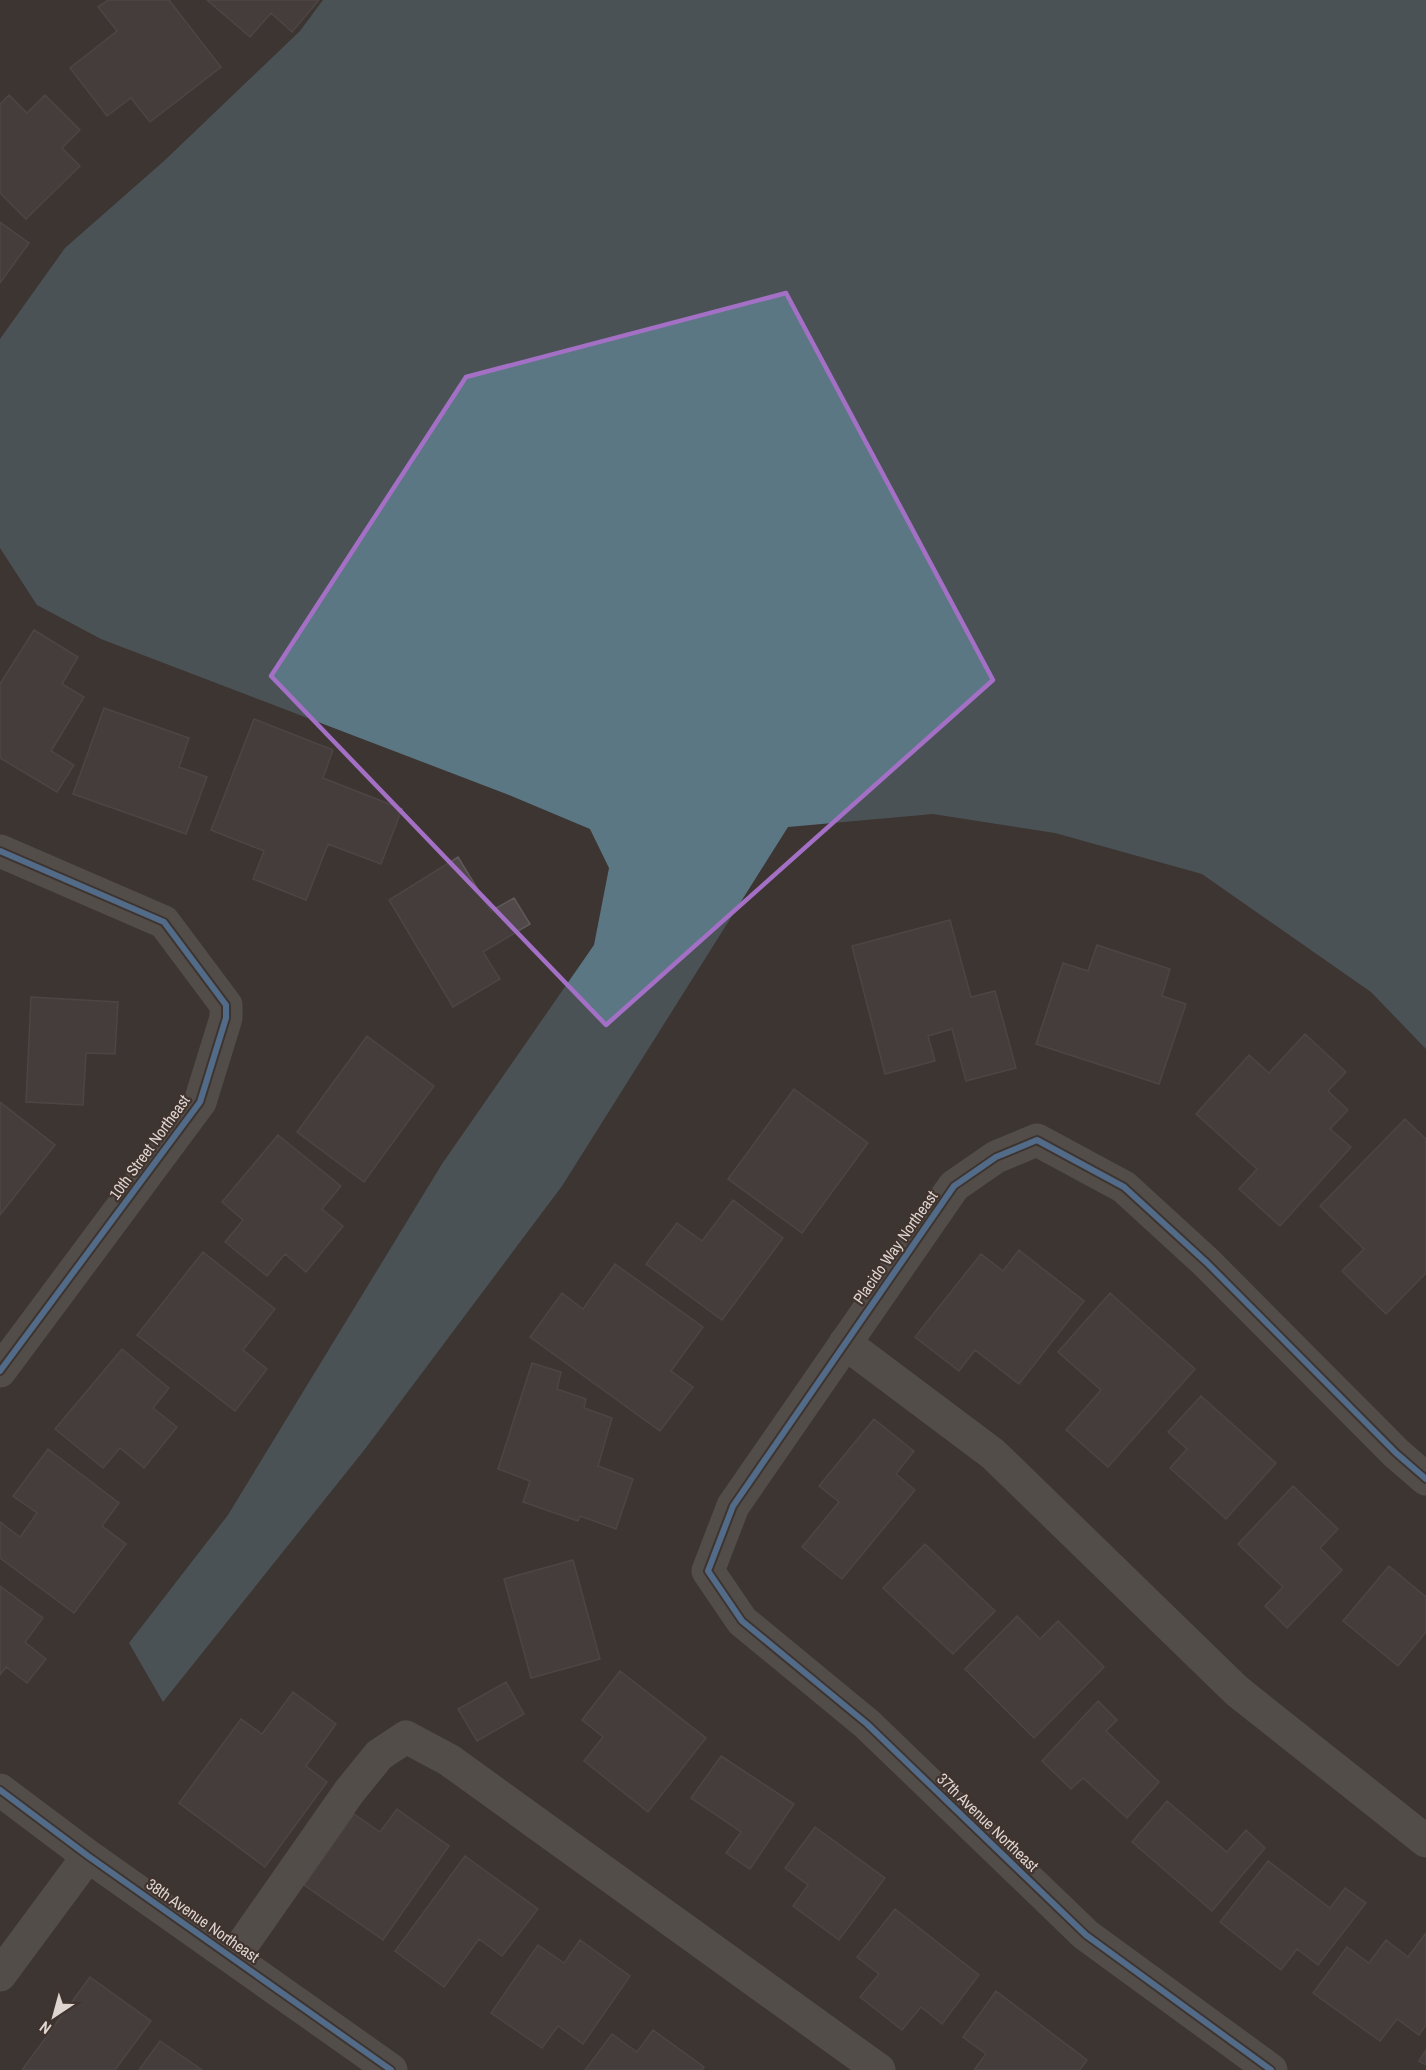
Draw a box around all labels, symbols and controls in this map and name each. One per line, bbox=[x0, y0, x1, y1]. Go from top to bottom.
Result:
street label: 10th Street Northeast bbox=[103, 1090, 195, 1204]
street label: Placido Way Northeast bbox=[848, 1186, 943, 1308]
street label: 37th Avenue Northeast bbox=[932, 1768, 1044, 1876]
street label: 38th Avenue Northeast bbox=[142, 1873, 264, 1967]
north arrow bbox=[24, 1986, 84, 2046]
text: N bbox=[35, 2016, 55, 2040]

